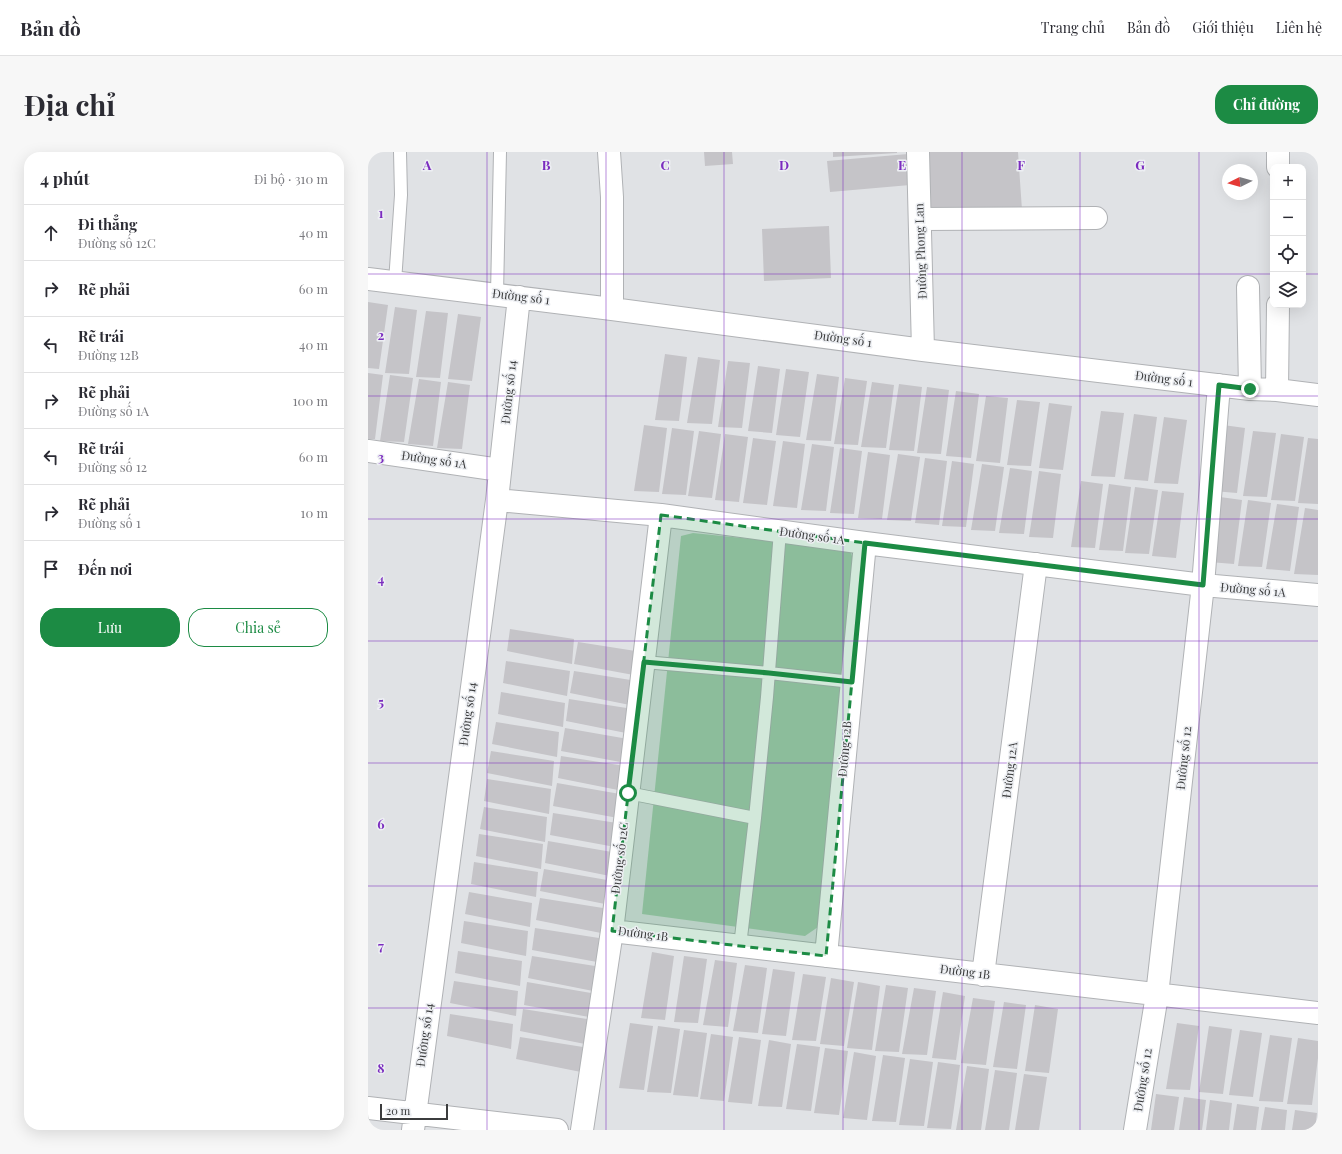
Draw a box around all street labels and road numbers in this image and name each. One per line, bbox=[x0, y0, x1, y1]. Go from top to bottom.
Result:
street label: Đường Phong Lan bbox=[910, 203, 930, 299]
street label: Đường số 1 bbox=[491, 285, 551, 308]
street label: Đường số 1 bbox=[813, 326, 874, 350]
street label: Đường số 14 bbox=[497, 359, 519, 425]
street label: Đường số 1 bbox=[1134, 367, 1194, 390]
street label: Đường số 1A bbox=[401, 447, 468, 472]
street label: Đường số 1A bbox=[779, 523, 846, 548]
street label: Đường số 1A bbox=[1220, 578, 1287, 600]
street label: Đường số 14 bbox=[455, 681, 479, 747]
street label: Đường 12B bbox=[834, 720, 854, 778]
street label: Đường số 12 bbox=[1172, 725, 1194, 790]
street label: Đường 12A bbox=[998, 741, 1020, 799]
street label: Đường số 12C bbox=[607, 821, 631, 895]
street label: Đường 1B bbox=[617, 922, 669, 944]
street label: Đường 1B bbox=[939, 960, 991, 982]
street label: Đường số 14 bbox=[412, 1002, 436, 1068]
street label: Đường số 12 bbox=[1129, 1047, 1155, 1113]

